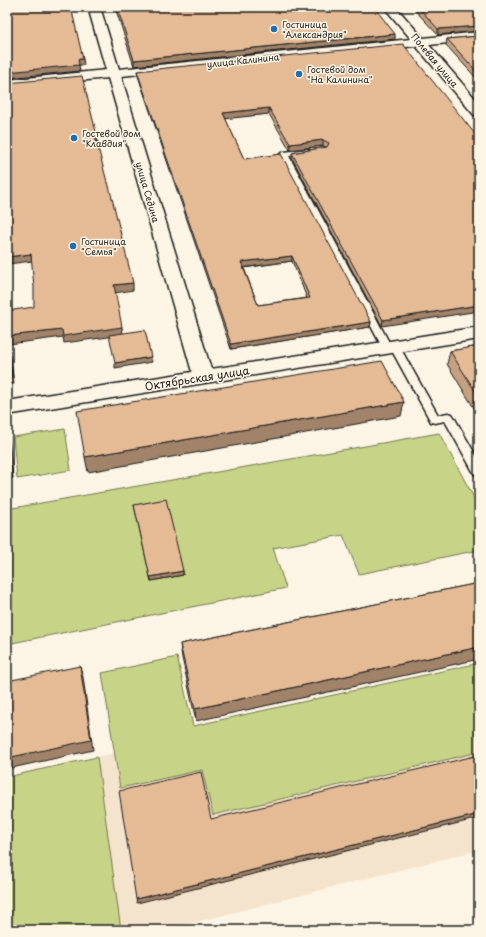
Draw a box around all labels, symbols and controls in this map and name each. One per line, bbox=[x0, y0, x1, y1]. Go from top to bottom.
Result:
place label: Гостиница "Александрия" bbox=[282, 17, 347, 41]
marker: Гостиница "Александрия" bbox=[269, 24, 279, 34]
street label: Полевая улица bbox=[408, 30, 462, 90]
street label: улица Калинина bbox=[206, 49, 280, 71]
place label: Гостевой дом "На Калинина" bbox=[307, 62, 373, 86]
marker: Гостевой дом "На Калинина" bbox=[294, 69, 304, 79]
place label: Гостевой дом "Клавдия" bbox=[82, 126, 141, 150]
marker: Гостевой дом "Клавдия" bbox=[69, 133, 79, 143]
street label: улица Седина bbox=[133, 160, 163, 224]
place label: Гостиница "Семья" bbox=[81, 234, 126, 258]
marker: Гостиница "Семья" bbox=[68, 241, 78, 251]
street label: Октябрьская улица bbox=[143, 361, 251, 395]

